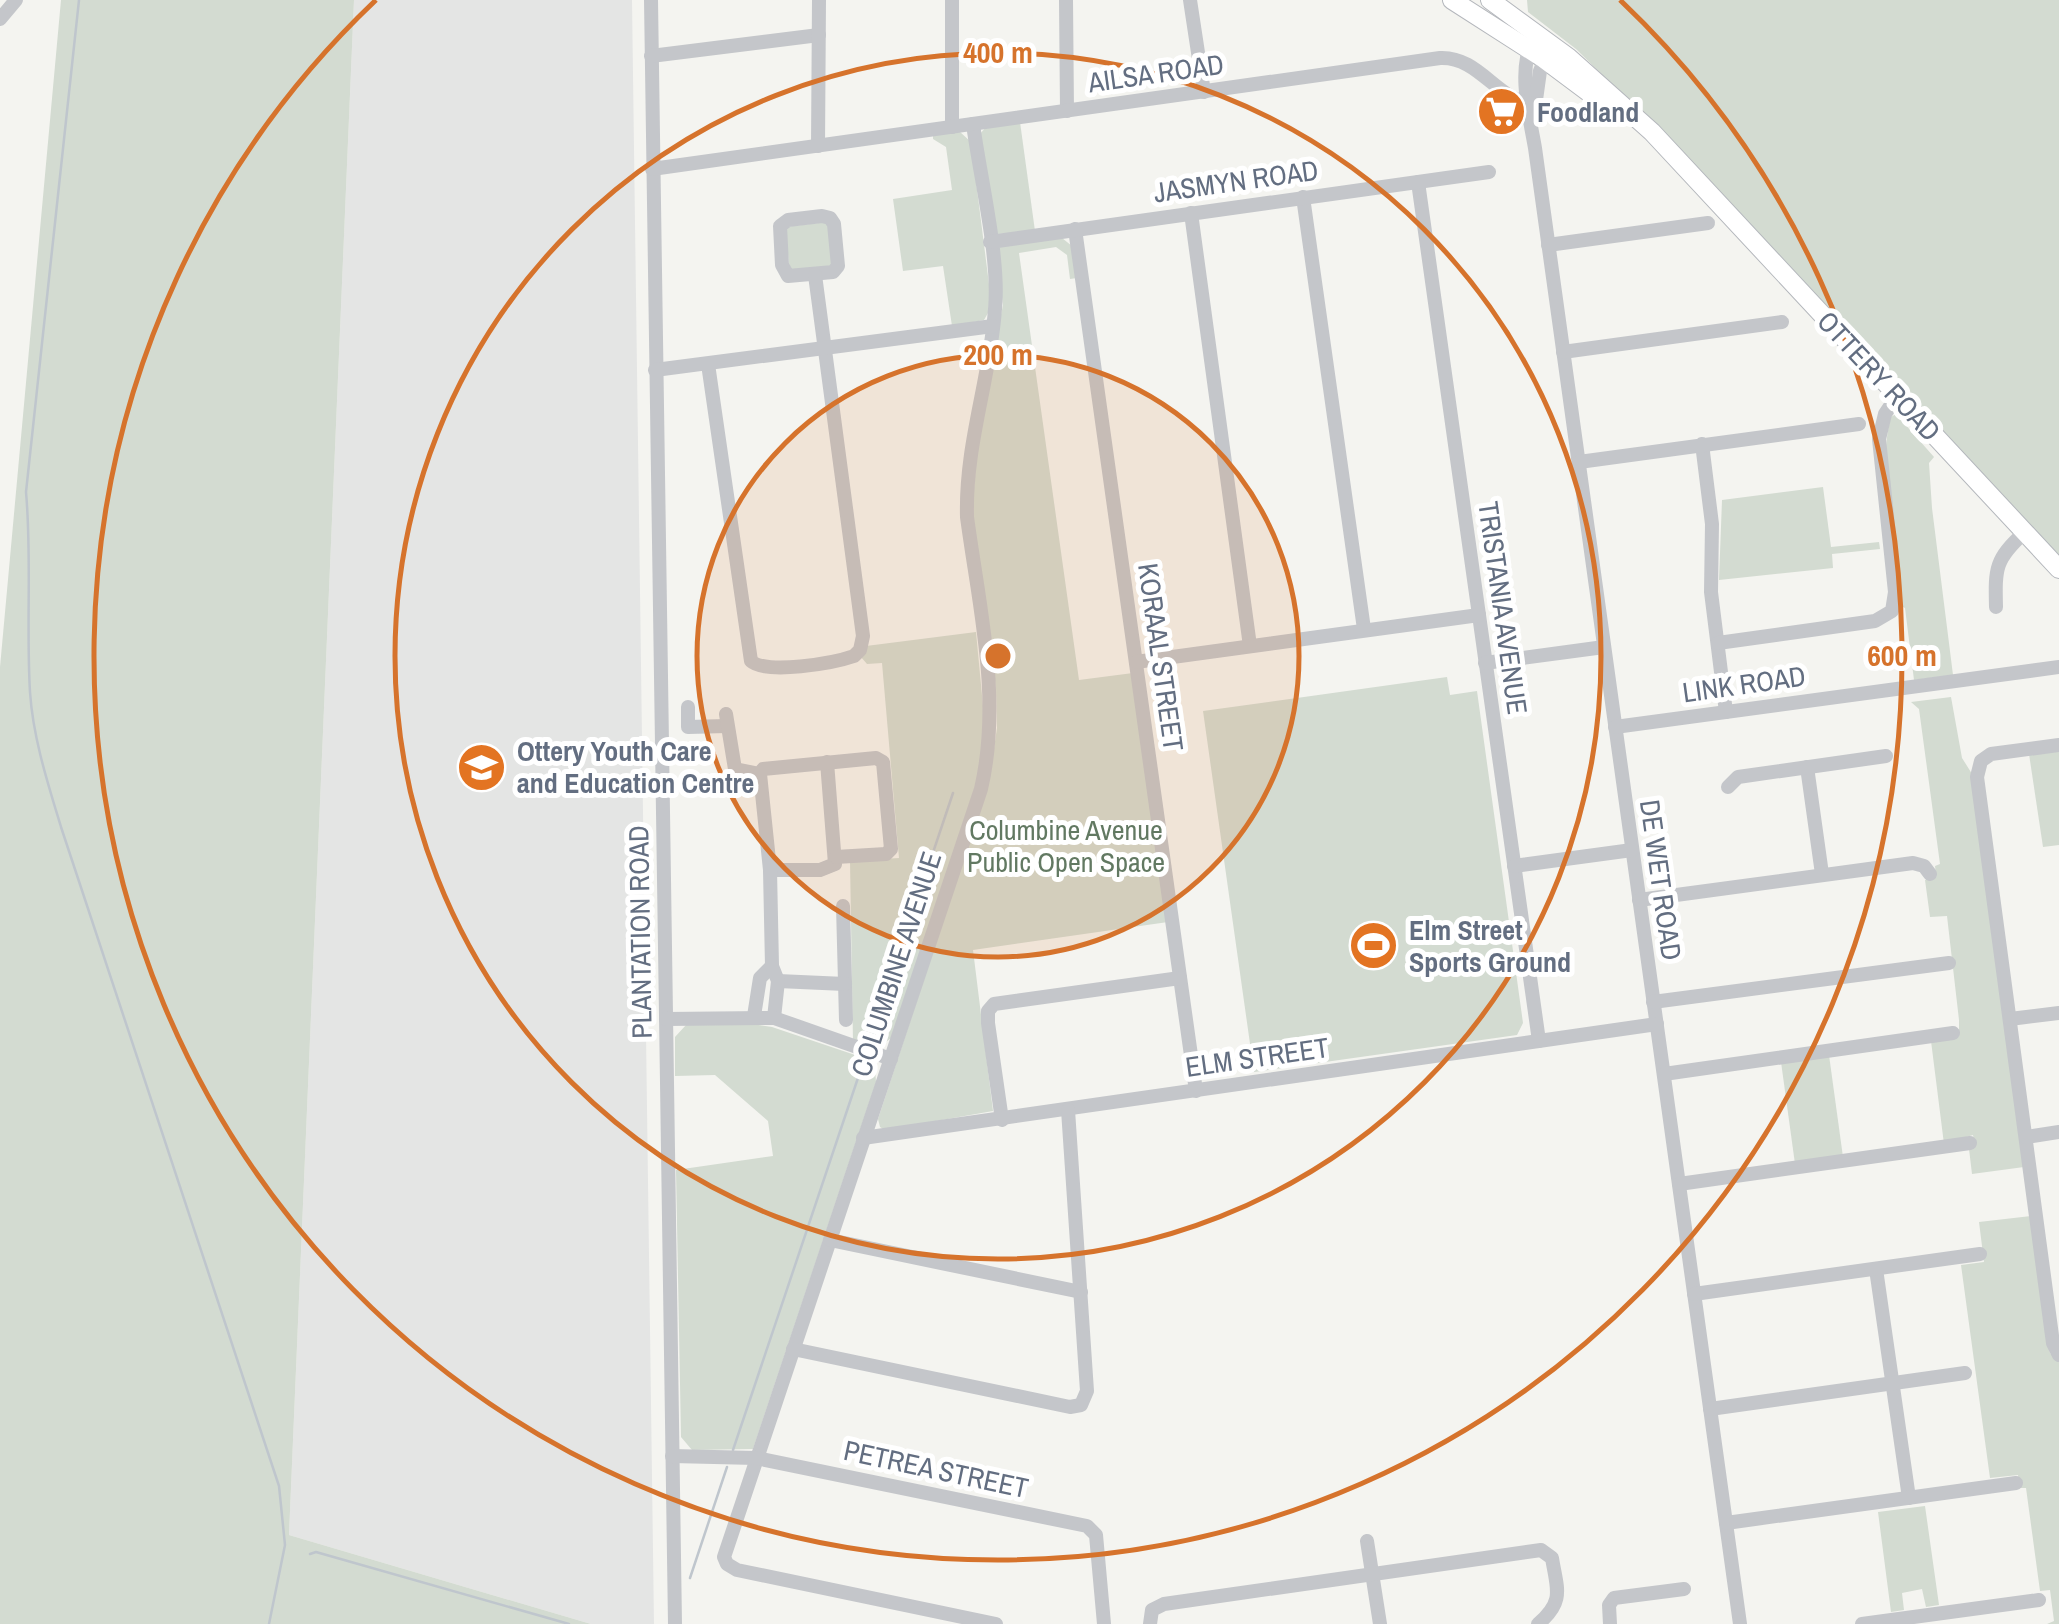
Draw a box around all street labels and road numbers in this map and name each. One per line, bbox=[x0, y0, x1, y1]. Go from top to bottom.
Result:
street label: AILSA ROAD bbox=[1085, 45, 1226, 101]
street label: JASMYN ROAD bbox=[1151, 151, 1321, 211]
street label: OTTERY ROAD bbox=[1809, 303, 1949, 449]
street label: TRISTANIA AVENUE bbox=[1469, 499, 1537, 717]
street label: KORAAL STREET bbox=[1129, 561, 1193, 753]
street label: LINK ROAD bbox=[1680, 657, 1808, 711]
street label: DE WET ROAD bbox=[1631, 797, 1691, 963]
street label: PLANTATION ROAD bbox=[619, 825, 661, 1039]
street label: COLUMBINE AVENUE bbox=[842, 847, 950, 1081]
street label: ELM STREET bbox=[1183, 1028, 1331, 1086]
street label: PETREA STREET bbox=[840, 1431, 1032, 1507]

